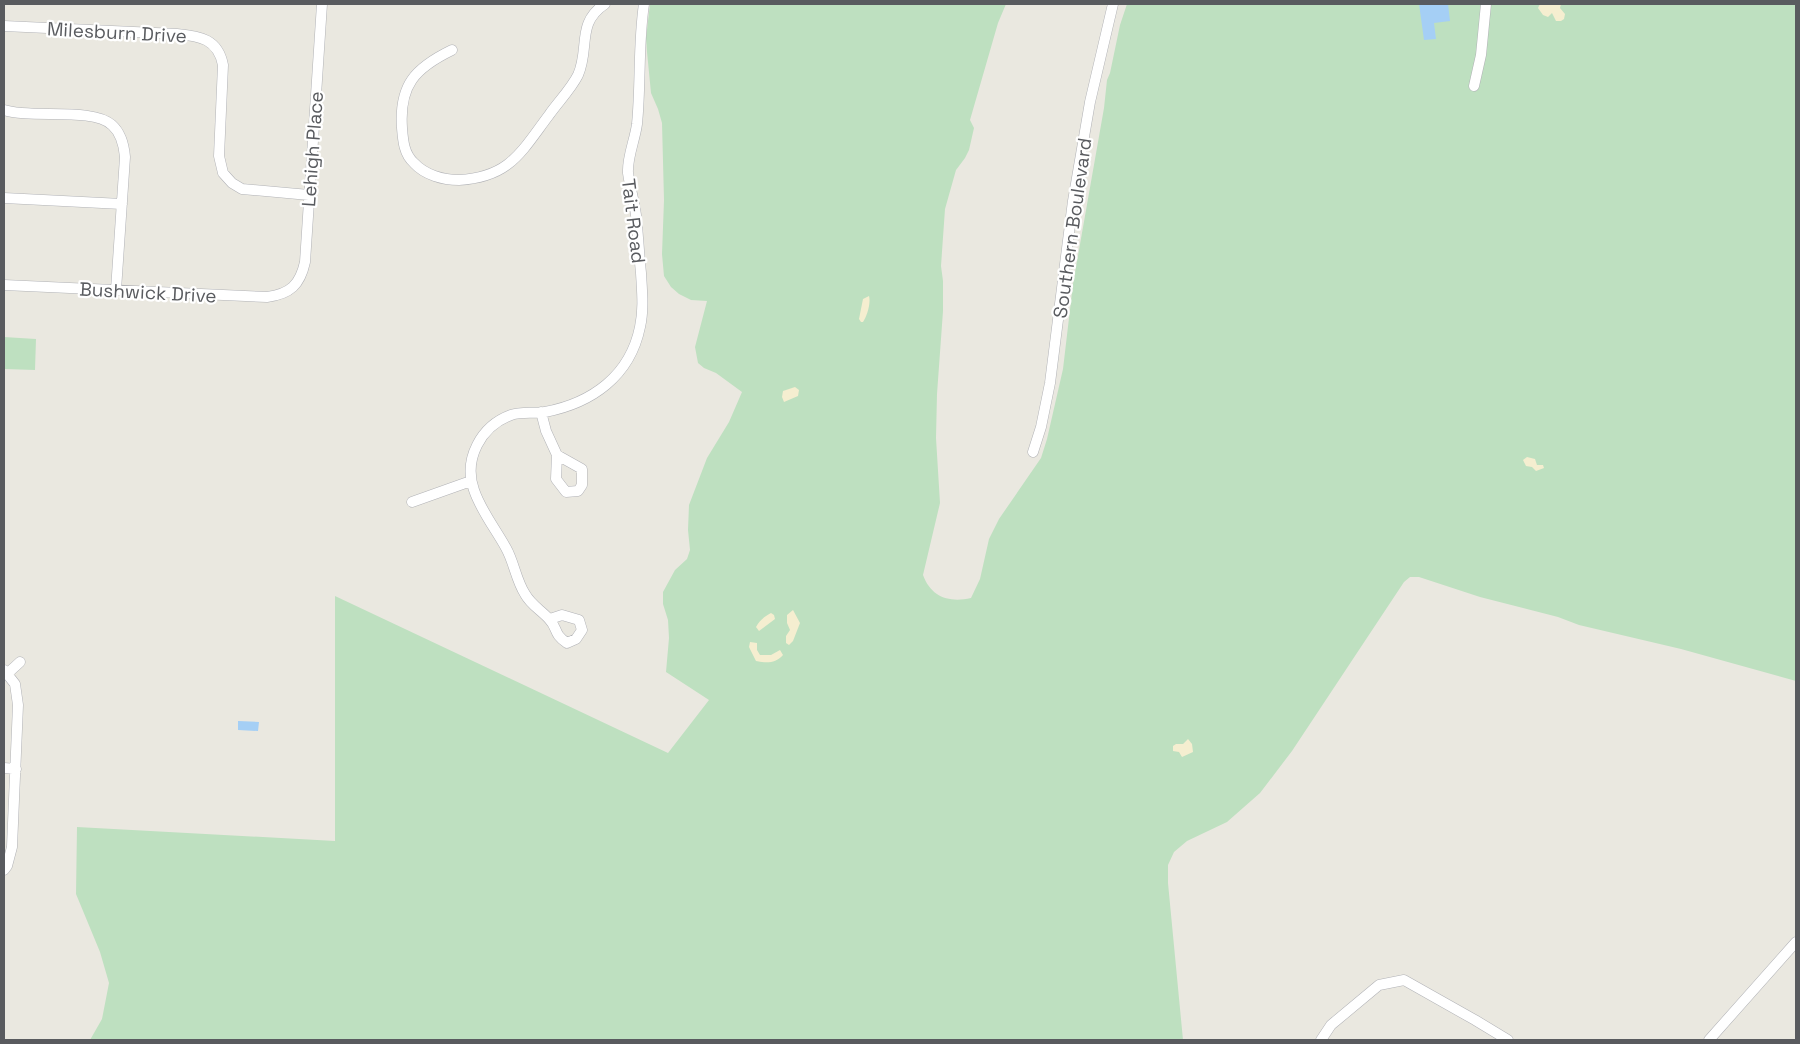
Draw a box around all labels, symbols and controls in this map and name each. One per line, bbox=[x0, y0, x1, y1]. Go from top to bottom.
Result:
street label: Milesburn Drive bbox=[46, 16, 188, 49]
street label: Lehigh Place bbox=[296, 90, 329, 208]
street label: Southern Boulevard bbox=[1047, 136, 1098, 320]
street label: Tait Road bbox=[616, 177, 651, 265]
street label: Bushwick Drive bbox=[79, 276, 217, 309]

